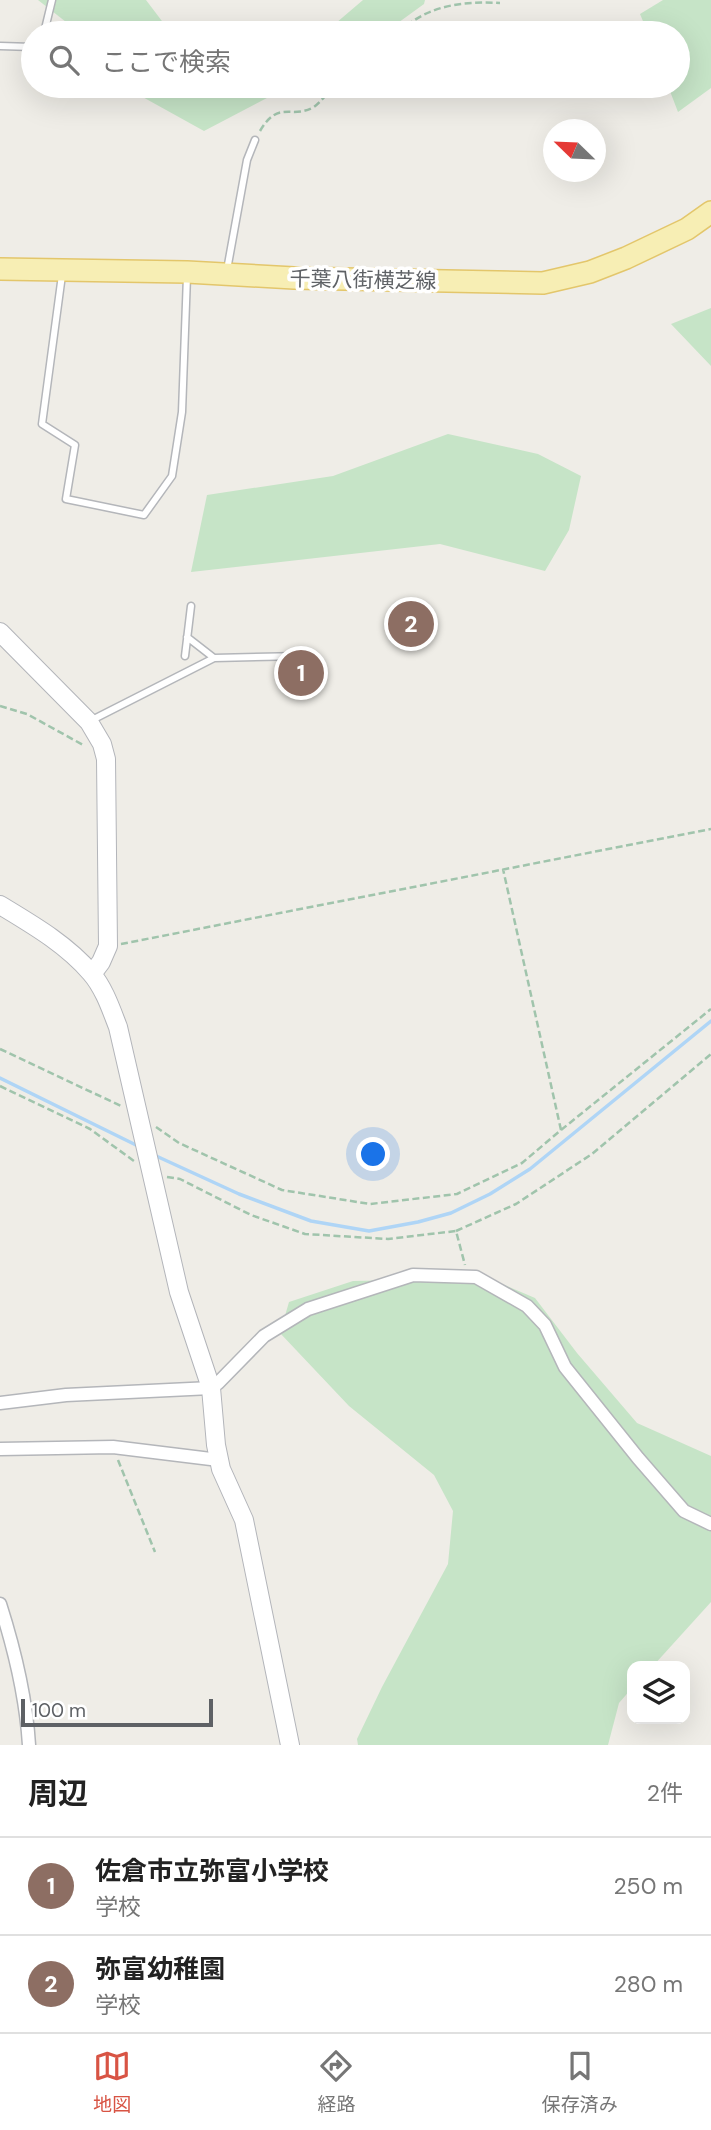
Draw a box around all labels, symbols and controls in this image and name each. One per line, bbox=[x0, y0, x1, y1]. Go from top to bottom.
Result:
search box bbox=[21, 21, 690, 98]
icon: search bbox=[45, 41, 83, 79]
text: ここで検索 bbox=[101, 45, 231, 79]
north arrow bbox=[543, 119, 606, 182]
street label: 千葉八街横芝線 bbox=[289, 265, 437, 295]
pin: 2 bbox=[388, 598, 434, 650]
pin: 1 bbox=[278, 647, 324, 699]
your location bbox=[356, 1137, 390, 1171]
map controls bbox=[627, 1661, 690, 1724]
button: layers bbox=[627, 1661, 690, 1724]
scale bar bbox=[21, 1696, 214, 1728]
text: 100 m bbox=[32, 1698, 86, 1723]
text: 周辺 bbox=[28, 1774, 88, 1813]
text: 2件 bbox=[647, 1778, 683, 1808]
text: 佐倉市立弥富小学校 bbox=[95, 1854, 329, 1888]
text: 1 bbox=[47, 1871, 55, 1901]
text: 250 m bbox=[613, 1871, 683, 1901]
text: 学校 bbox=[95, 1892, 141, 1922]
text: 弥富幼稚園 bbox=[95, 1952, 225, 1986]
text: 2 bbox=[44, 1969, 58, 1999]
text: 280 m bbox=[614, 1969, 683, 1999]
text: 学校 bbox=[95, 1990, 141, 2020]
tab: 地図 bbox=[93, 2047, 131, 2117]
tab: 経路 bbox=[317, 2047, 356, 2117]
tab: 保存済み bbox=[542, 2047, 618, 2117]

